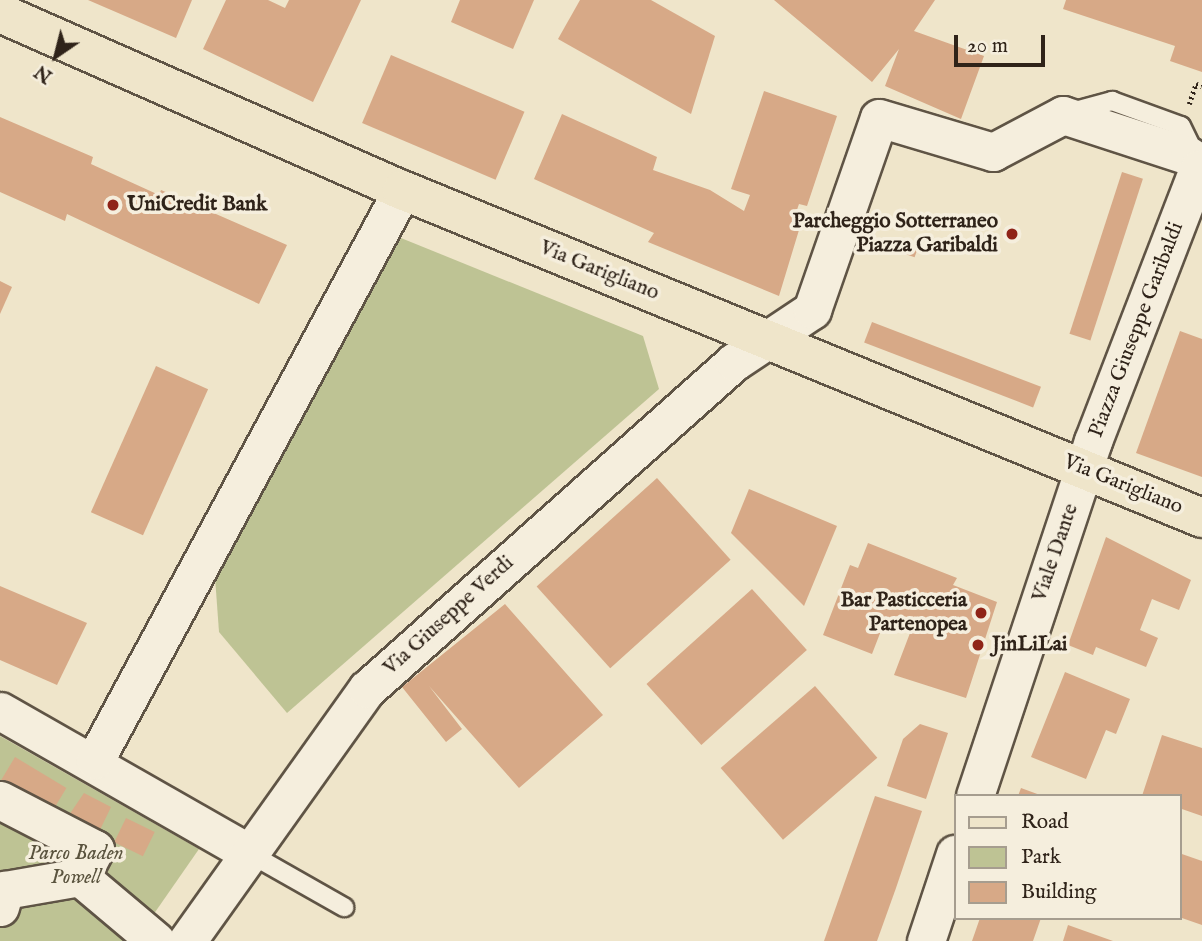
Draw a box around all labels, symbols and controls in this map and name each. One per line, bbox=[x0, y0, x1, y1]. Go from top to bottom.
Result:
north arrow bbox=[21, 21, 91, 91]
scale bar bbox=[957, 21, 1048, 65]
text: 20 m bbox=[967, 33, 1008, 60]
text: N bbox=[30, 59, 58, 88]
place label: UniCredit Bank bbox=[127, 192, 267, 218]
marker: UniCredit Bank bbox=[105, 197, 121, 213]
place label: Parcheggio Sotterraneo Piazza Garibaldi bbox=[792, 209, 998, 259]
street label: Piazza Giuseppe Garibaldi bbox=[1084, 219, 1190, 441]
marker: Parcheggio Sotterraneo Piazza Garibaldi bbox=[1004, 226, 1020, 242]
street label: Via Garigliano bbox=[536, 236, 662, 306]
street label: Via Garigliano bbox=[1060, 450, 1186, 520]
street label: Viale Dante bbox=[1027, 501, 1085, 605]
street label: Via Giuseppe Verdi bbox=[379, 551, 519, 681]
place label: Bar Pasticceria Partenopea bbox=[840, 588, 967, 638]
marker: Bar Pasticceria Partenopea bbox=[973, 605, 989, 621]
place label: JinLiLai bbox=[992, 632, 1067, 658]
marker: JinLiLai bbox=[970, 637, 986, 653]
legend bbox=[954, 794, 1181, 920]
text: Road bbox=[1021, 809, 1068, 836]
park label: Parco Baden Powell bbox=[28, 841, 124, 891]
text: Park bbox=[1021, 844, 1061, 871]
text: Building bbox=[1021, 879, 1096, 906]

